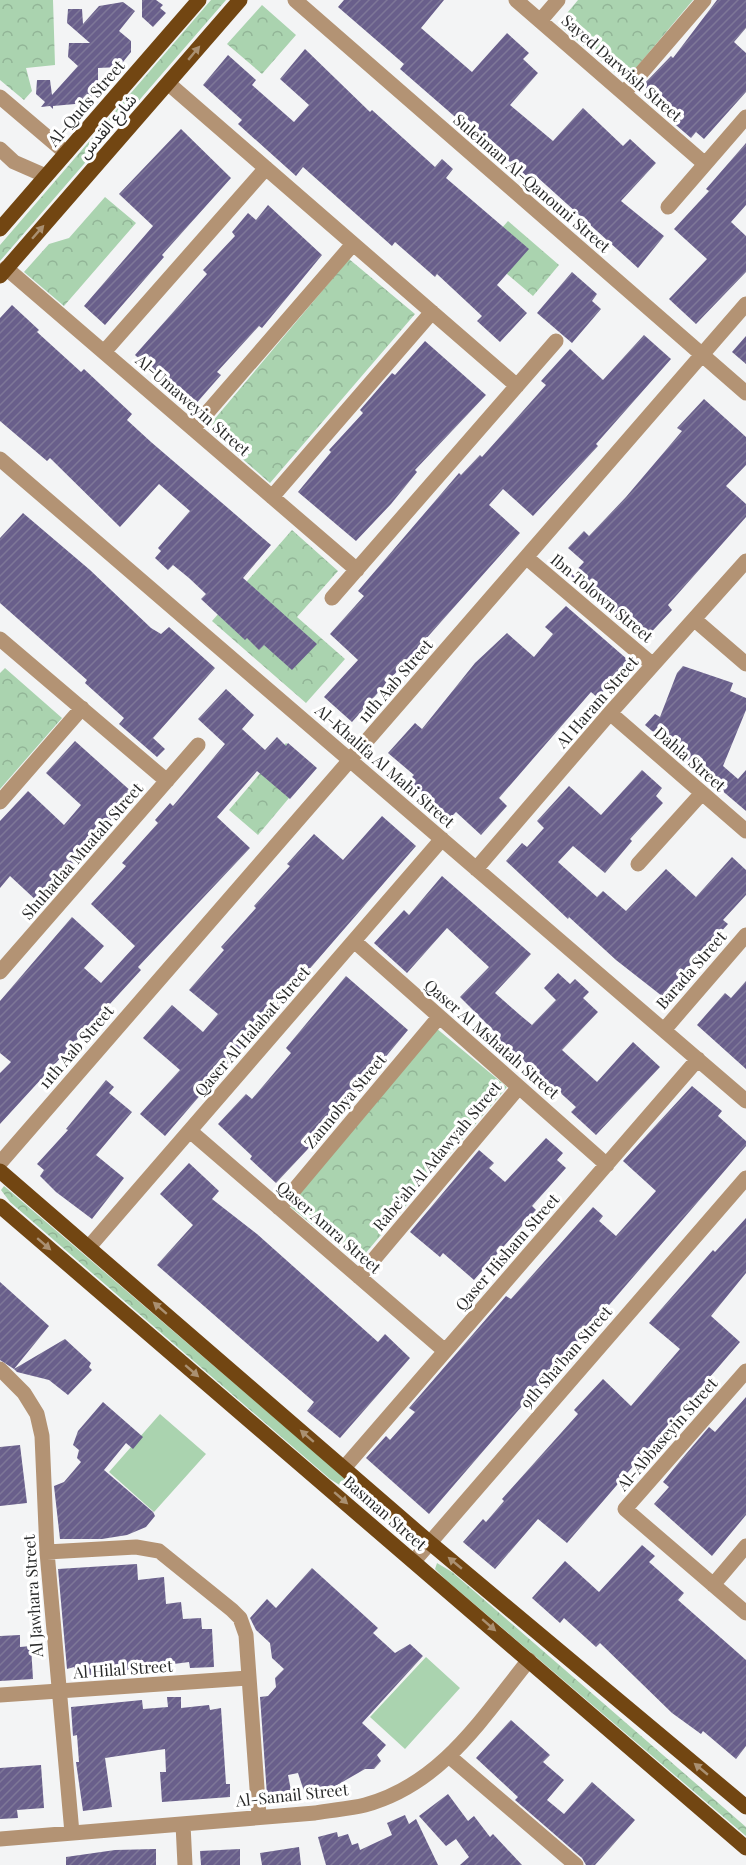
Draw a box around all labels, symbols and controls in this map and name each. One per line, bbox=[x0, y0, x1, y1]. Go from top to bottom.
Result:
street label: Sayed Darwish Street bbox=[558, 10, 687, 126]
one-way arrow bbox=[188, 45, 201, 61]
street label: Al-Quds Street bbox=[42, 55, 129, 151]
street label: شارع القدس bbox=[73, 89, 143, 164]
street label: Suleiman Al-Qanouni Street bbox=[449, 109, 616, 257]
one-way arrow bbox=[31, 225, 44, 240]
street label: Al-Umaweyin Street bbox=[131, 349, 255, 460]
street label: Ibn Tolown Street bbox=[547, 549, 658, 647]
street label: 11th Aab Street bbox=[352, 634, 437, 727]
street label: Al Haram Street bbox=[550, 651, 642, 753]
street label: Al-Khalifa Al Mahi Street bbox=[311, 699, 460, 832]
street label: Dahla Street bbox=[650, 722, 731, 796]
street label: Shuhadaa Muatah Street bbox=[16, 778, 147, 924]
street label: Barada Street bbox=[651, 926, 731, 1013]
street label: Qaser Al Halabat Street bbox=[189, 961, 314, 1100]
street label: Qaser Al Mshatah Street bbox=[420, 974, 564, 1103]
street label: 11th Aab Street bbox=[33, 1000, 118, 1093]
street label: Zannobya Street bbox=[299, 1049, 390, 1152]
street label: Rabe'ah Al Adawyah Street bbox=[368, 1076, 506, 1235]
street label: Qaser Amra Street bbox=[273, 1176, 386, 1278]
street label: Qaser Hisham Street bbox=[450, 1189, 563, 1315]
one-way arrow bbox=[36, 1237, 51, 1250]
street label: 9th Sha'ban Street bbox=[515, 1301, 616, 1412]
one-way arrow bbox=[153, 1302, 168, 1315]
one-way arrow bbox=[185, 1364, 200, 1378]
street label: Al-Abbaseyin Street bbox=[611, 1373, 722, 1495]
one-way arrow bbox=[300, 1430, 315, 1443]
street label: Basman Street bbox=[339, 1471, 432, 1555]
one-way arrow bbox=[333, 1491, 348, 1504]
street label: Al Jawhara Street bbox=[18, 1534, 47, 1659]
one-way arrow bbox=[448, 1557, 463, 1570]
one-way arrow bbox=[481, 1618, 496, 1632]
street label: Al Hilal Street bbox=[72, 1655, 174, 1683]
one-way arrow bbox=[693, 1763, 709, 1776]
street label: Al-Sanail Street bbox=[234, 1778, 350, 1811]

